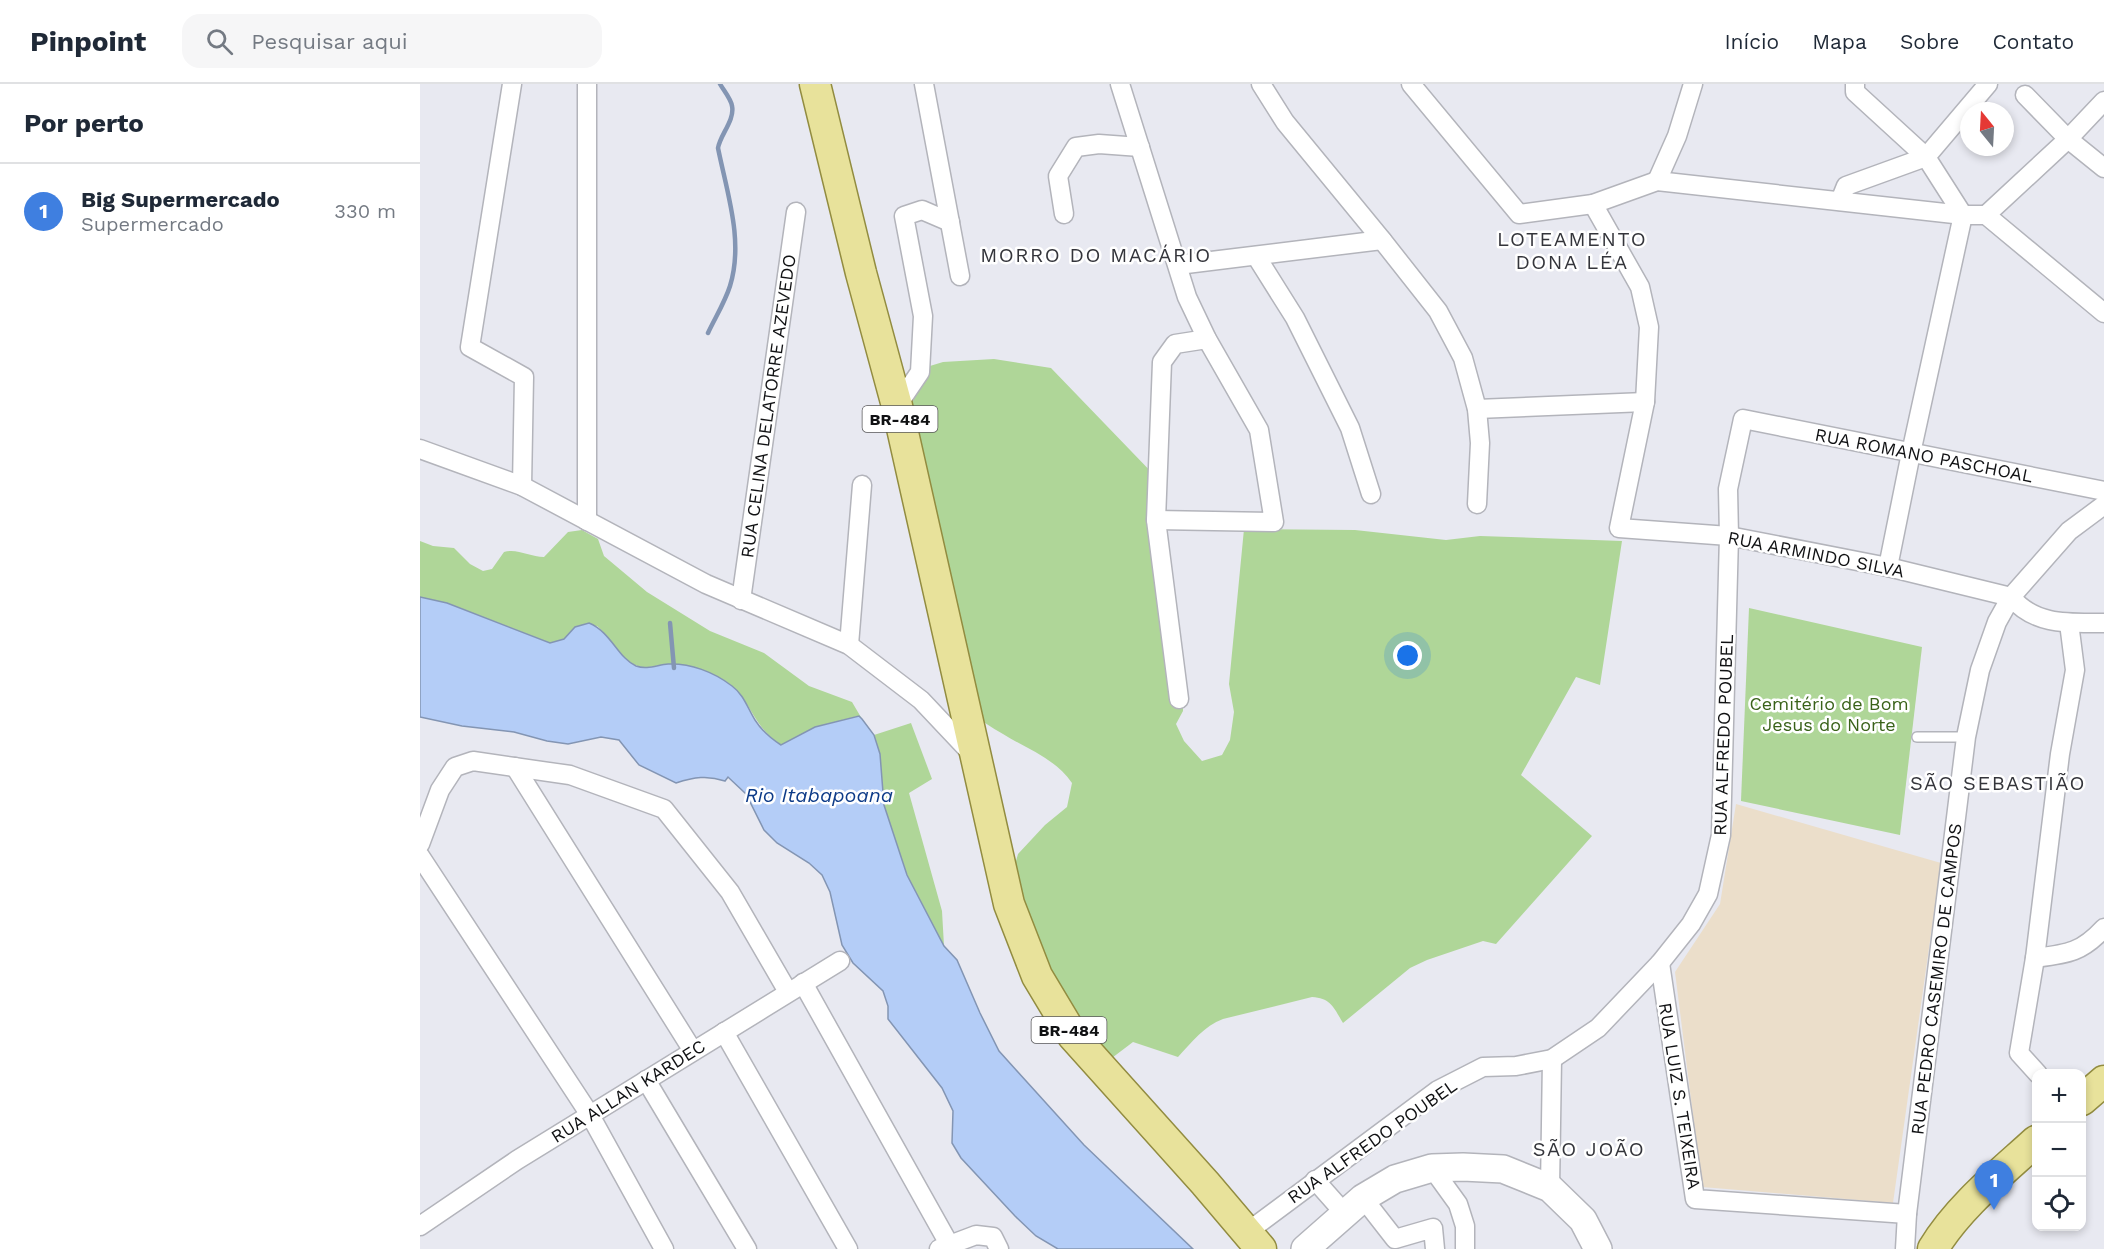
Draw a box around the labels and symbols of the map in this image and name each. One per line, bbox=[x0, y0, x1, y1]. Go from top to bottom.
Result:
north arrow bbox=[1960, 102, 2014, 156]
district label: LOTEAMENTO DONA LÉA bbox=[1497, 227, 1647, 274]
district label: MORRO DO MACÁRIO bbox=[980, 243, 1212, 267]
street label: RUA CELINA DELATORRE AZEVEDO bbox=[736, 253, 800, 559]
road number: BR-484 bbox=[862, 406, 938, 432]
street label: RUA ROMANO PASCHOAL bbox=[1813, 424, 2035, 486]
street label: RUA ARMINDO SILVA bbox=[1726, 527, 1906, 581]
street label: RUA ALFREDO POUBEL bbox=[1709, 634, 1737, 836]
your location bbox=[1393, 641, 1422, 670]
park label: Cemitério de Bom Jesus do Norte bbox=[1749, 693, 1909, 735]
district label: SÃO SEBASTIÃO bbox=[1910, 771, 2086, 795]
water label: Rio Itabapoana bbox=[745, 783, 893, 807]
street label: RUA PEDRO CASEMIRO DE CAMPOS bbox=[1906, 822, 1966, 1136]
street label: RUA LUIZ S. TEIXEIRA bbox=[1655, 1001, 1705, 1191]
road number: BR-484 bbox=[1032, 1017, 1106, 1043]
street label: RUA ALLAN KARDEC bbox=[547, 1035, 709, 1147]
street label: RUA ALFREDO POUBEL bbox=[1283, 1074, 1461, 1207]
district label: SÃO JOÃO bbox=[1533, 1137, 1645, 1161]
pin: 1 bbox=[1974, 1160, 2014, 1210]

